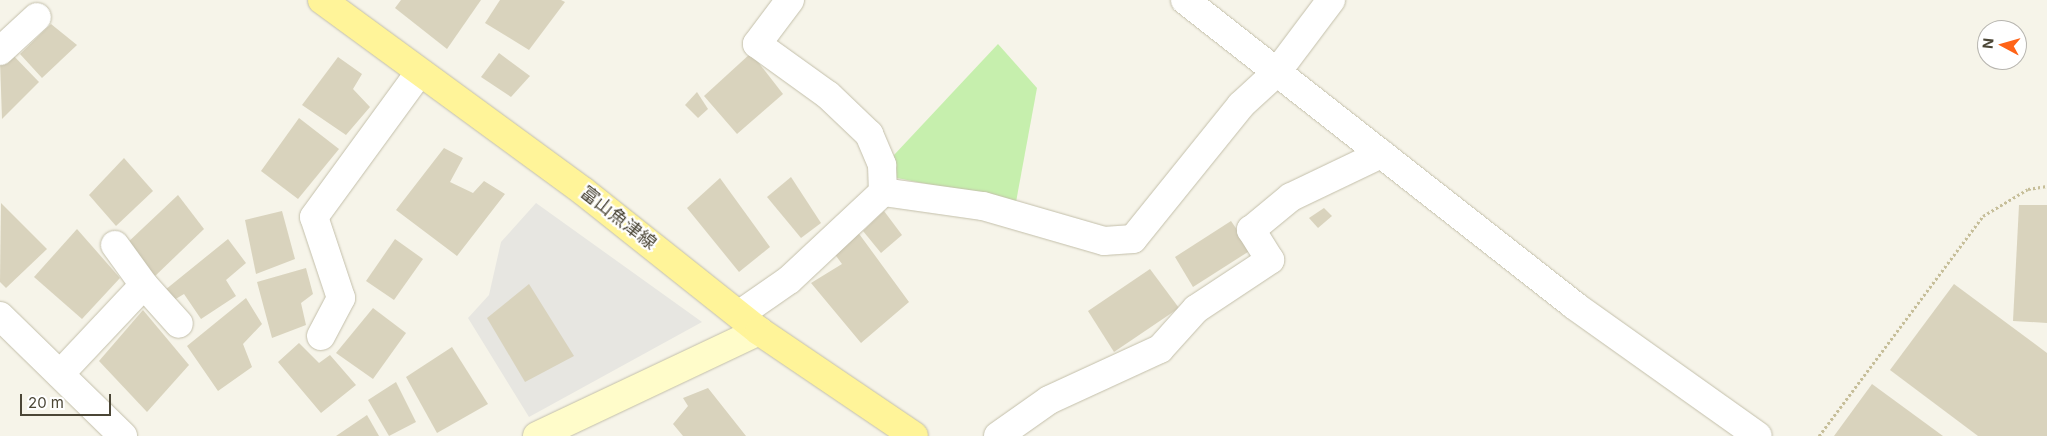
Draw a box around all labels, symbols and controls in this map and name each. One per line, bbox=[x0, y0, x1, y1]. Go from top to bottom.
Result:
north arrow bbox=[1977, 20, 2027, 70]
text: N bbox=[1979, 37, 1997, 50]
street label: 富山魚津線 bbox=[576, 182, 660, 254]
scale bar bbox=[22, 384, 114, 416]
text: 20 m bbox=[28, 393, 64, 412]

